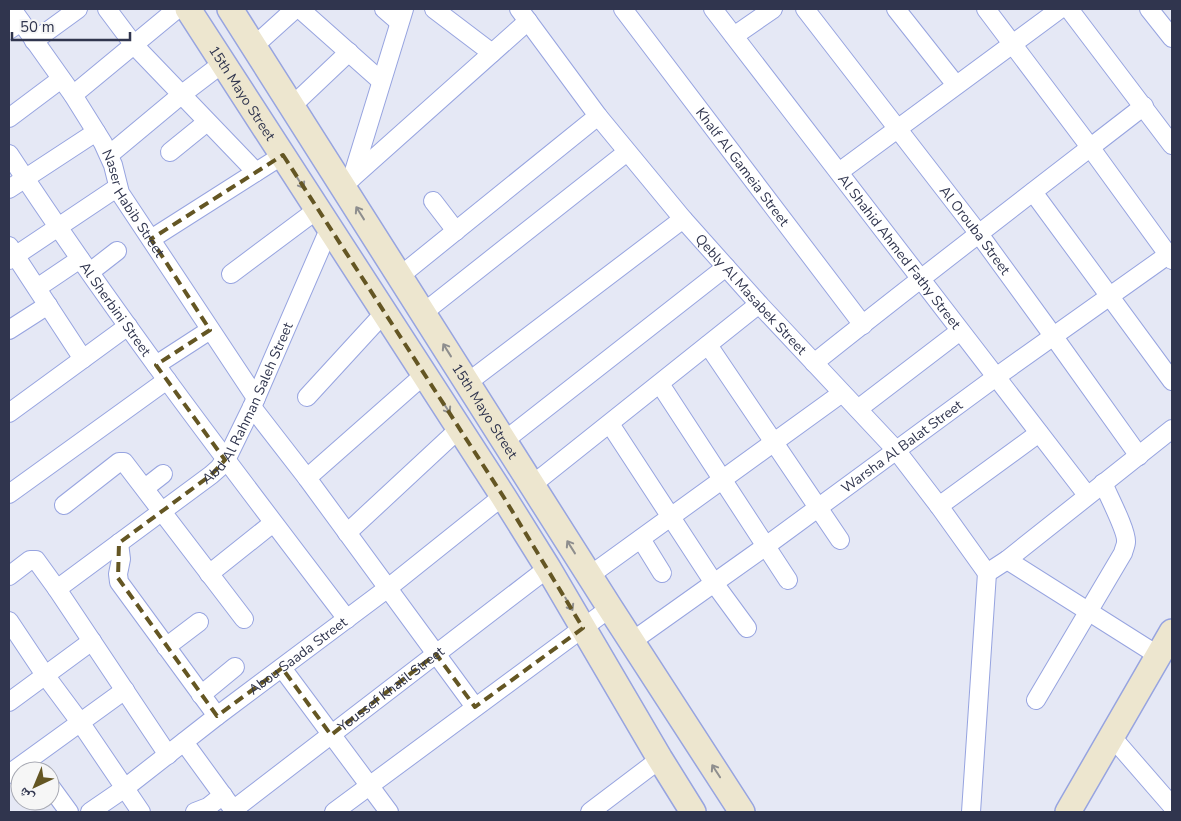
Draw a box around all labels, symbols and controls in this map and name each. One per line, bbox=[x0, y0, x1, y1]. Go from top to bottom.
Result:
scale bar bbox=[12, 10, 130, 42]
text: 50 m bbox=[20, 17, 55, 37]
street label: 15th Mayo Street bbox=[205, 42, 280, 144]
street label: Khalf Al Gameia Street bbox=[692, 104, 794, 230]
street label: Naser Habib Street bbox=[98, 146, 169, 261]
street label: Al Shahid Ahmed Fathy Street bbox=[834, 170, 965, 333]
one-way arrow bbox=[295, 175, 306, 189]
street label: Al Orouba Street bbox=[936, 182, 1015, 278]
one-way arrow bbox=[354, 206, 364, 220]
street label: Qebly Al Masabek Street bbox=[691, 230, 811, 359]
street label: Al Sherbini Street bbox=[75, 258, 156, 360]
street label: Abd Al Rahman Saleh Street bbox=[198, 319, 297, 488]
one-way arrow bbox=[441, 344, 451, 358]
street label: 15th Mayo Street bbox=[448, 360, 522, 462]
street label: Warsha Al Balat Street bbox=[837, 395, 966, 497]
one-way arrow bbox=[441, 399, 451, 413]
one-way arrow bbox=[565, 540, 575, 554]
one-way arrow bbox=[564, 596, 574, 611]
street label: Abou Saada Street bbox=[244, 612, 351, 699]
street label: Youssef Khalil Street bbox=[333, 642, 448, 736]
north arrow bbox=[10, 761, 60, 811]
one-way arrow bbox=[711, 765, 721, 779]
text: ش bbox=[14, 783, 38, 807]

